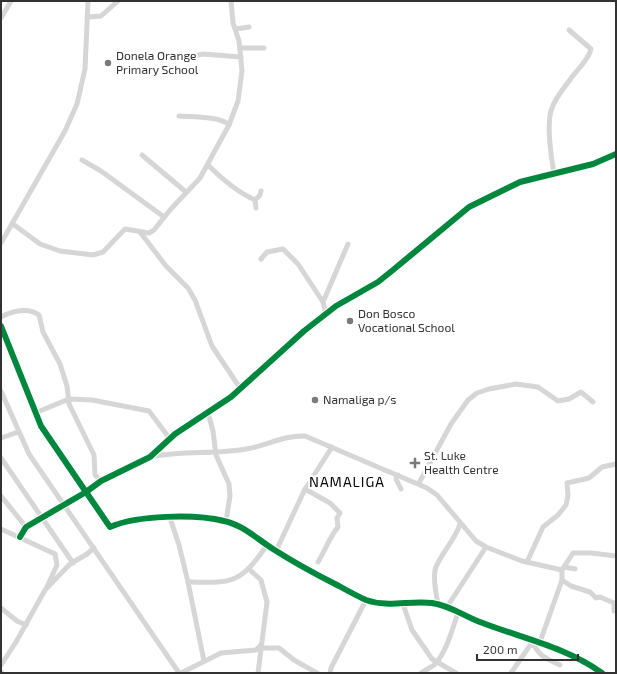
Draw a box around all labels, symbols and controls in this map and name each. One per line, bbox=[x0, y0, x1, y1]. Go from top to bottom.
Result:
place label: Donela Orange Primary School bbox=[116, 48, 199, 76]
marker: Donela Orange Primary School bbox=[103, 58, 113, 68]
place label: Don Bosco Vocational School bbox=[358, 306, 455, 334]
marker: Don Bosco Vocational School bbox=[345, 316, 355, 326]
place label: Namaliga p/s bbox=[323, 392, 396, 406]
marker: Namaliga p/s bbox=[310, 395, 320, 405]
place label: St. Luke Health Centre bbox=[424, 448, 499, 476]
marker: St. Luke Health Centre bbox=[409, 457, 421, 469]
district label: NAMALIGA bbox=[309, 473, 385, 490]
scale bar bbox=[477, 636, 578, 662]
text: 200 m bbox=[483, 642, 517, 656]

